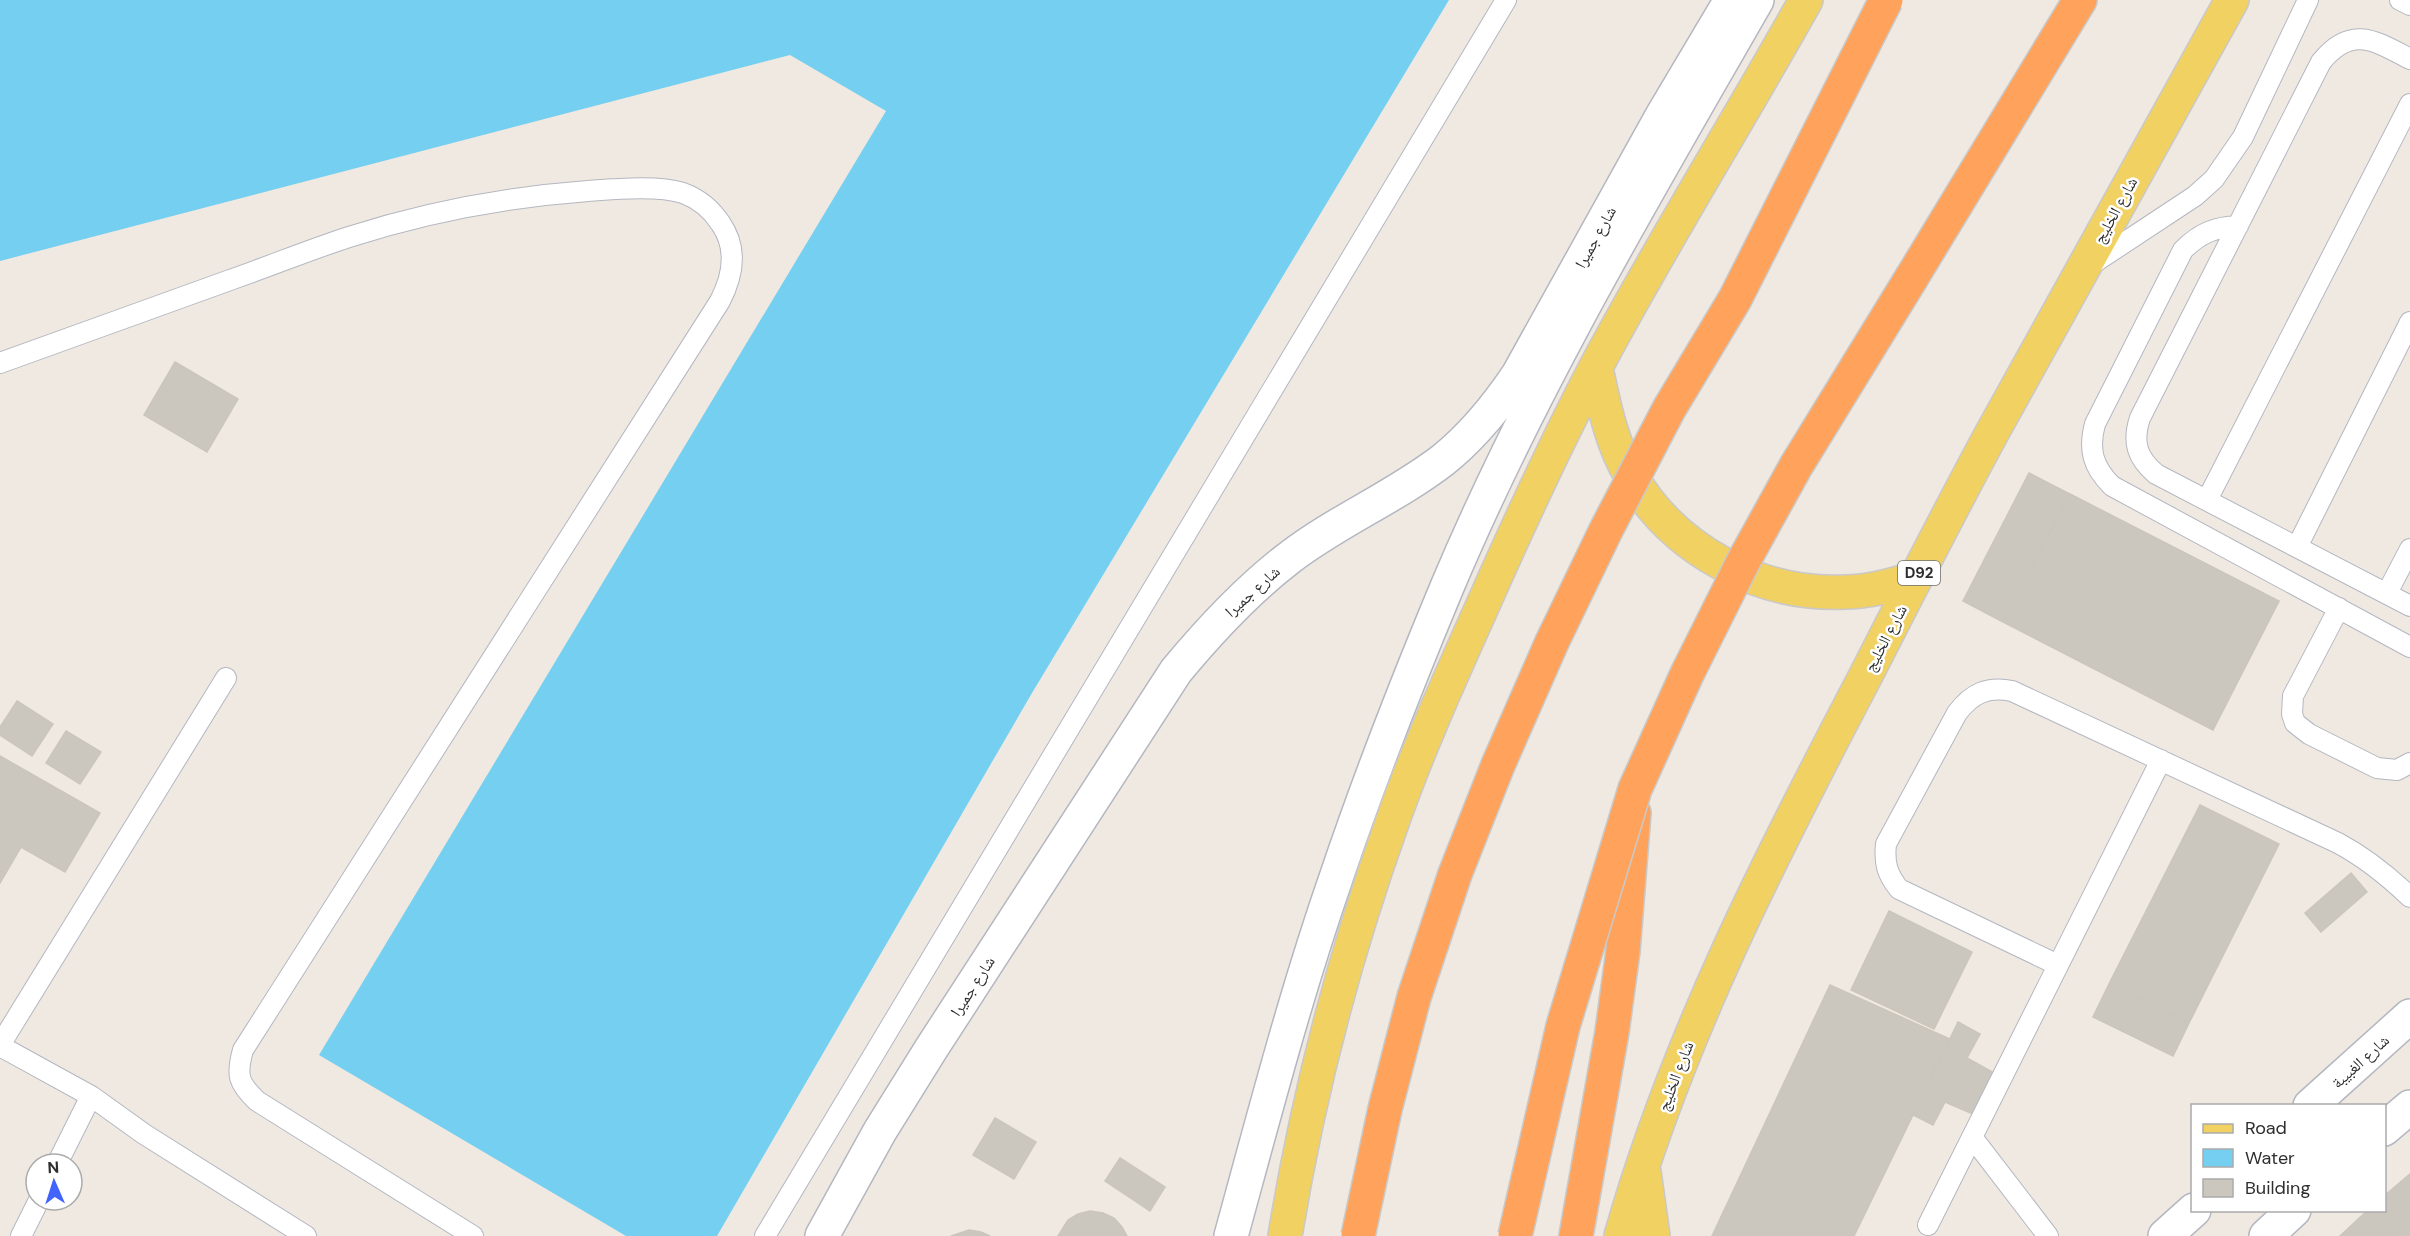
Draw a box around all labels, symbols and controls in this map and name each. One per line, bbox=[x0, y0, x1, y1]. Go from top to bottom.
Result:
street label: شارع الخليج bbox=[2089, 173, 2142, 247]
street label: شارع جميرا bbox=[1570, 203, 1621, 272]
street label: شارع جميرا bbox=[1220, 561, 1284, 622]
road number: D92 bbox=[1898, 561, 1940, 585]
street label: شارع الخليج bbox=[1859, 601, 1912, 675]
street label: شارع جميرا bbox=[945, 952, 1000, 1020]
street label: شارع الغبيبة bbox=[2327, 1030, 2394, 1093]
street label: شارع الخليج bbox=[1653, 1038, 1698, 1114]
legend bbox=[2191, 1104, 2386, 1212]
text: Road bbox=[2245, 1116, 2287, 1140]
text: Water bbox=[2245, 1146, 2295, 1170]
north arrow bbox=[24, 1152, 84, 1212]
text: N bbox=[47, 1157, 60, 1178]
text: Building bbox=[2245, 1176, 2310, 1200]

